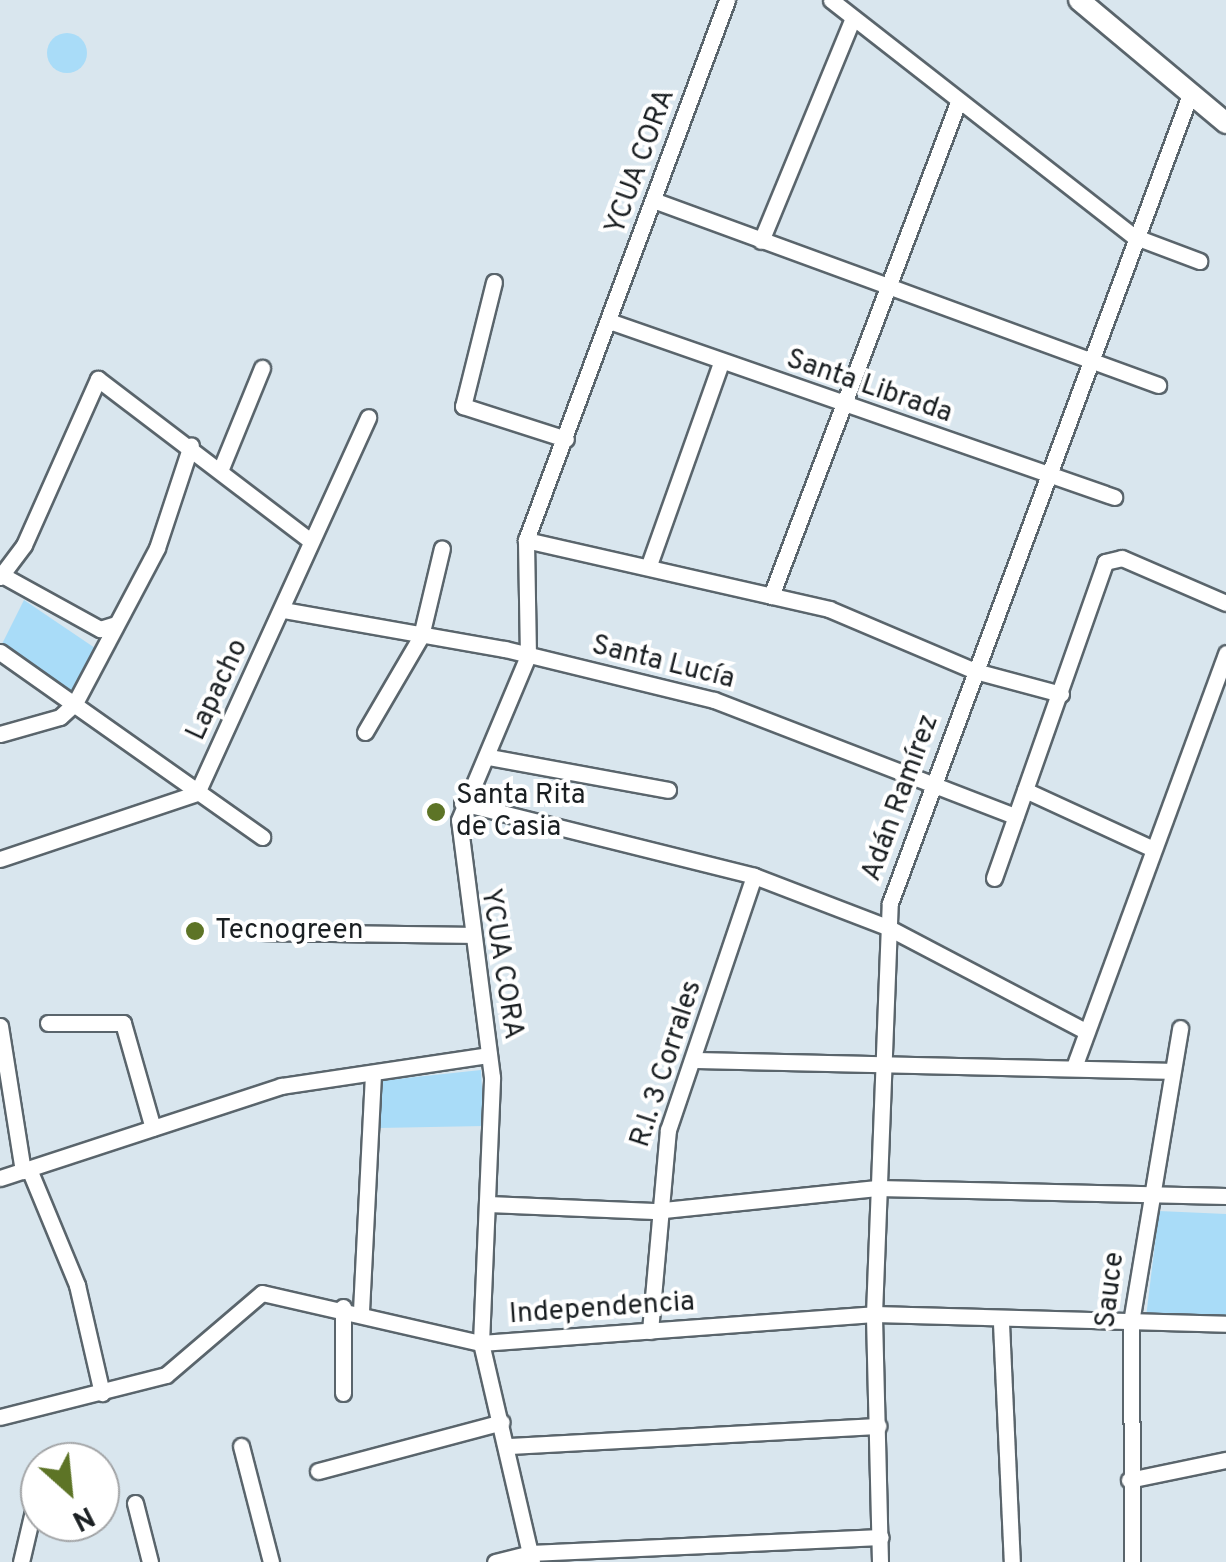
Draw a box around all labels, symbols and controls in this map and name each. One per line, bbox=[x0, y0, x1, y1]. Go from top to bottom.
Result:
street label: YCUA CORA bbox=[599, 84, 683, 240]
street label: Santa Librada bbox=[782, 343, 956, 431]
street label: Santa Lucía bbox=[588, 629, 738, 697]
street label: Lapacho bbox=[180, 634, 256, 746]
street label: Adán Ramírez bbox=[855, 710, 947, 886]
place label: Santa Rita de Casia bbox=[456, 779, 586, 845]
marker: Santa Rita de Casia bbox=[425, 801, 447, 823]
street label: YCUA CORA bbox=[472, 886, 530, 1042]
place label: Tecnogreen bbox=[215, 914, 364, 948]
marker: Tecnogreen bbox=[184, 920, 206, 942]
street label: R.I. 3 Corrales bbox=[624, 976, 710, 1152]
street label: Sauce bbox=[1090, 1250, 1132, 1330]
street label: Independencia bbox=[508, 1286, 696, 1332]
north arrow bbox=[20, 1442, 120, 1542]
text: N bbox=[66, 1496, 100, 1538]

